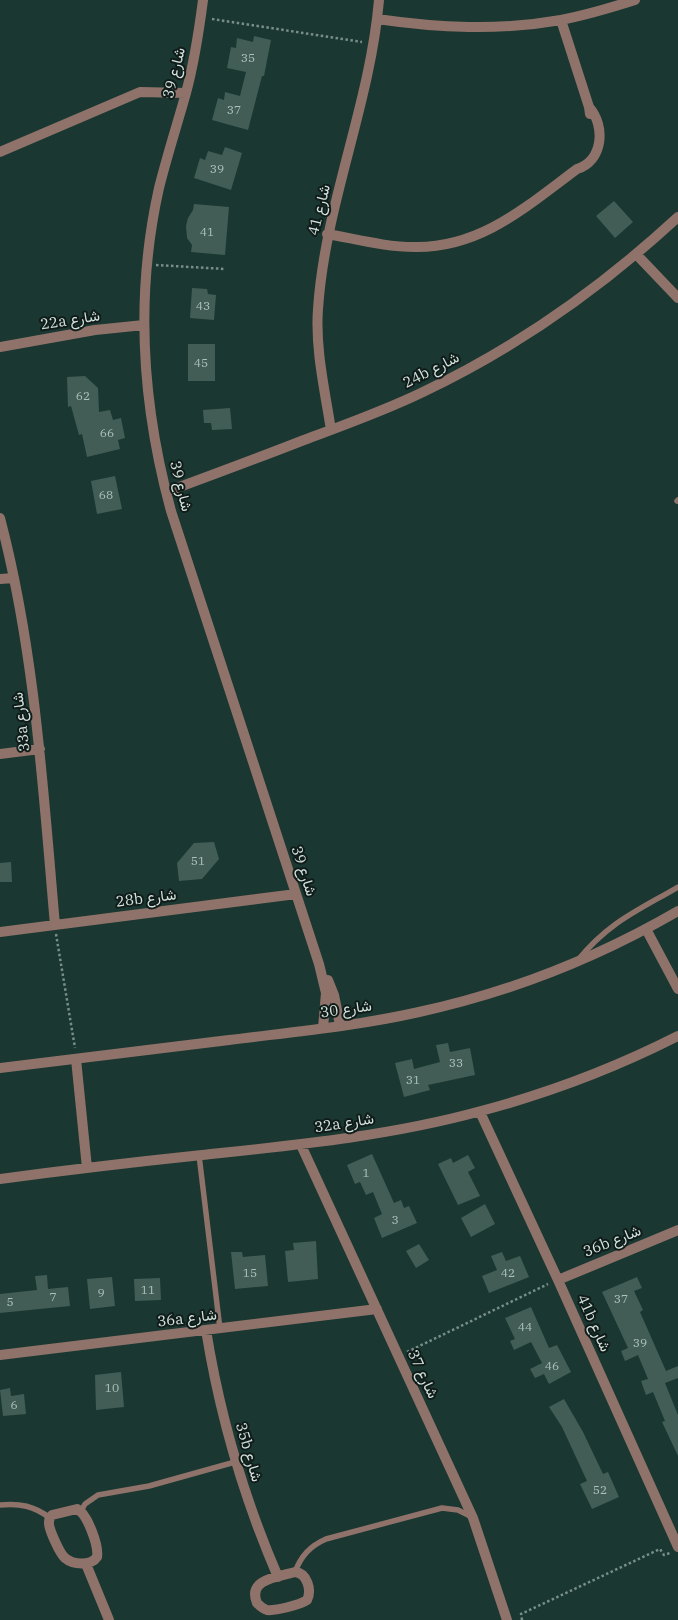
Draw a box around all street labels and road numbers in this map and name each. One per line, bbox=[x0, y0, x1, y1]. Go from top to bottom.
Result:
street label: شارع 39 bbox=[158, 45, 191, 101]
street label: شارع 41 bbox=[303, 182, 336, 238]
street label: 22a شارع bbox=[39, 305, 101, 336]
street label: 24b شارع bbox=[399, 347, 463, 394]
street label: شارع 39 bbox=[164, 459, 197, 514]
street label: 33a شارع bbox=[7, 691, 36, 753]
street label: شارع 39 bbox=[286, 843, 322, 899]
street label: 28b شارع bbox=[115, 884, 178, 913]
street label: شارع 30 bbox=[319, 995, 373, 1023]
street label: 32a شارع bbox=[313, 1108, 375, 1139]
street label: 36b شارع bbox=[580, 1220, 644, 1263]
street label: 41b شارع bbox=[572, 1291, 616, 1355]
street label: 36a شارع bbox=[156, 1304, 218, 1333]
street label: شارع 37 bbox=[402, 1346, 443, 1402]
street label: 35b شارع bbox=[230, 1420, 267, 1484]

